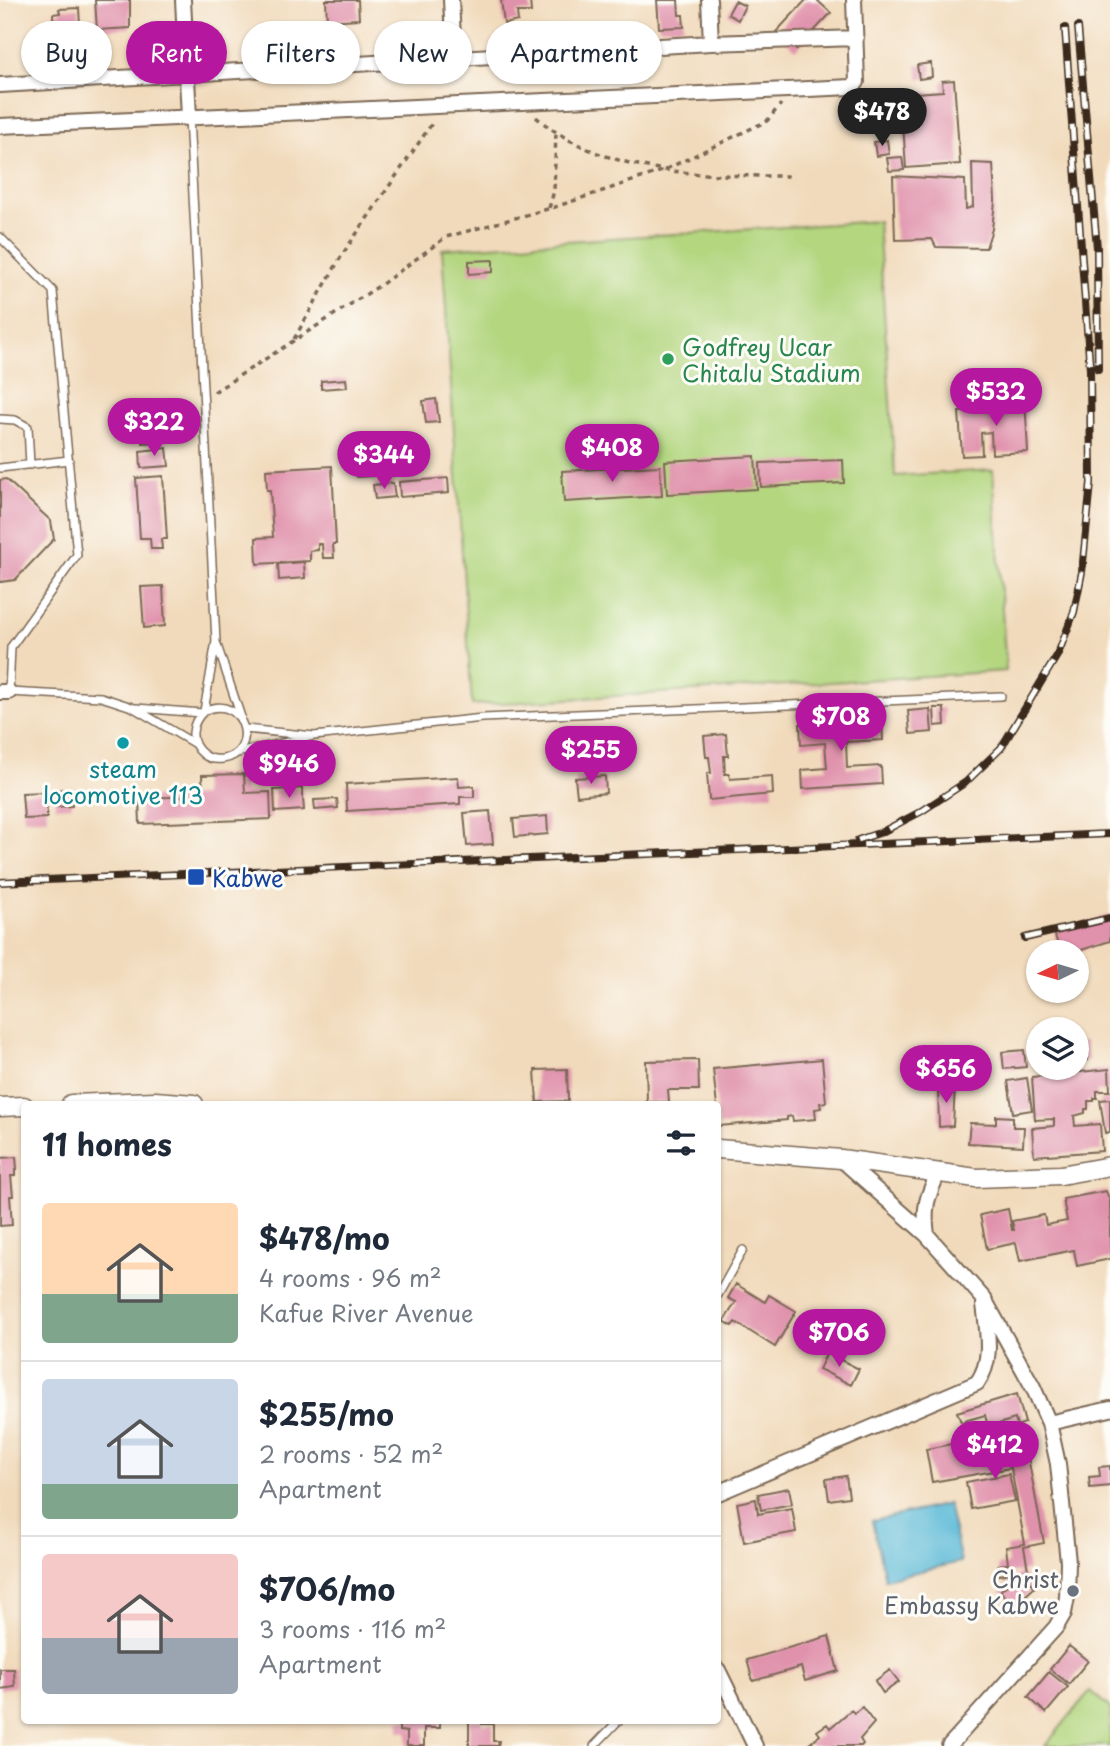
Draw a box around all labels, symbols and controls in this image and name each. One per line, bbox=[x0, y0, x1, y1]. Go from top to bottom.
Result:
chip: Buy bbox=[21, 21, 112, 84]
chip: Rent bbox=[126, 21, 227, 84]
chip: Filters bbox=[241, 21, 360, 84]
chip: New bbox=[374, 21, 472, 84]
chip: Apartment bbox=[486, 21, 662, 84]
pin: $478 bbox=[841, 88, 923, 148]
text: $478 bbox=[854, 93, 910, 128]
place label: Godfrey Ucar Chitalu Stadium bbox=[682, 329, 861, 390]
marker: Godfrey Ucar Chitalu Stadium bbox=[660, 351, 676, 367]
pin: $532 bbox=[955, 368, 1037, 428]
text: $532 bbox=[966, 373, 1026, 408]
pin: $322 bbox=[113, 398, 195, 458]
text: $322 bbox=[124, 403, 184, 438]
pin: $408 bbox=[571, 424, 653, 484]
text: $408 bbox=[581, 429, 643, 464]
pin: $344 bbox=[343, 432, 425, 491]
text: $344 bbox=[353, 436, 415, 471]
pin: $708 bbox=[800, 694, 882, 753]
text: $708 bbox=[811, 698, 871, 733]
pin: $255 bbox=[550, 726, 632, 786]
text: $255 bbox=[561, 731, 621, 766]
marker: steam locomotive 113 bbox=[115, 735, 131, 751]
pin: $946 bbox=[248, 740, 330, 800]
text: $946 bbox=[259, 745, 319, 780]
place label: steam locomotive 113 bbox=[43, 751, 203, 812]
place label: Kabwe bbox=[212, 860, 284, 895]
marker: Kabwe bbox=[186, 867, 206, 887]
north arrow bbox=[1026, 940, 1088, 1003]
map controls bbox=[1026, 940, 1089, 1080]
button: layers bbox=[1026, 1017, 1089, 1080]
pin: $656 bbox=[905, 1046, 987, 1105]
text: $656 bbox=[916, 1050, 976, 1085]
text: 11 homes bbox=[42, 1121, 172, 1166]
icon: filters bbox=[662, 1124, 700, 1162]
text: $478/mo bbox=[259, 1215, 390, 1260]
icon: home bbox=[98, 1231, 182, 1315]
text: 4 rooms · 96 m² bbox=[259, 1260, 442, 1295]
text: Kafue River Avenue bbox=[259, 1295, 474, 1330]
pin: $706 bbox=[798, 1310, 880, 1369]
text: $706 bbox=[809, 1314, 869, 1349]
text: $255/mo bbox=[259, 1391, 394, 1436]
icon: home bbox=[98, 1407, 182, 1491]
pin: $412 bbox=[954, 1422, 1036, 1481]
text: $412 bbox=[967, 1426, 1023, 1461]
text: 2 rooms · 52 m² bbox=[259, 1436, 443, 1471]
text: Apartment bbox=[259, 1471, 382, 1506]
place label: Christ Embassy Kabwe bbox=[884, 1561, 1059, 1622]
text: $706/mo bbox=[259, 1566, 395, 1611]
icon: home bbox=[98, 1582, 182, 1666]
marker: Christ Embassy Kabwe bbox=[1065, 1583, 1081, 1599]
text: 3 rooms · 116 m² bbox=[259, 1611, 446, 1646]
text: Apartment bbox=[259, 1646, 382, 1681]

